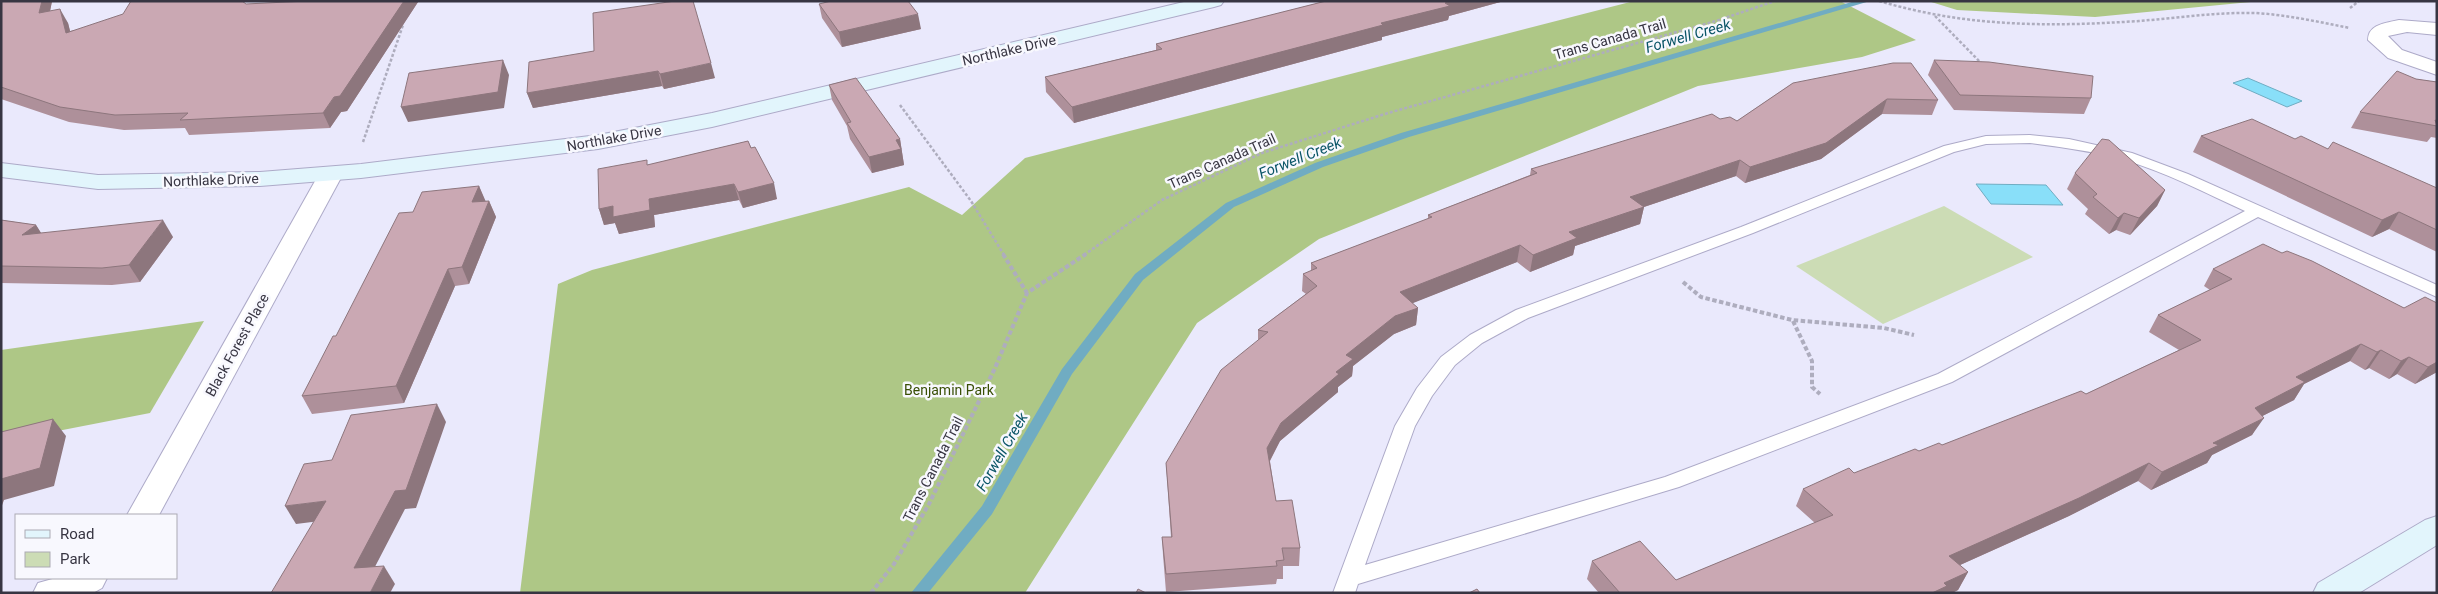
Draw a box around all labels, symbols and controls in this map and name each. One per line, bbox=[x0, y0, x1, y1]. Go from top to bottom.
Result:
street label: Trans Canada Trail bbox=[1552, 15, 1668, 63]
water label: Forwell Creek bbox=[1643, 15, 1733, 57]
street label: Northlake Drive bbox=[961, 31, 1057, 69]
street label: Northlake Drive bbox=[565, 122, 663, 154]
street label: Trans Canada Trail bbox=[1166, 130, 1278, 192]
water label: Forwell Creek bbox=[1256, 133, 1345, 183]
street label: Northlake Drive bbox=[163, 170, 259, 190]
street label: Black Forest Place bbox=[202, 291, 272, 399]
park label: Benjamin Park bbox=[904, 382, 995, 398]
water label: Forwell Creek bbox=[972, 409, 1032, 494]
street label: Trans Canada Trail bbox=[900, 414, 966, 524]
legend bbox=[15, 514, 178, 579]
text: Road bbox=[60, 525, 94, 543]
text: Park bbox=[60, 550, 91, 568]

